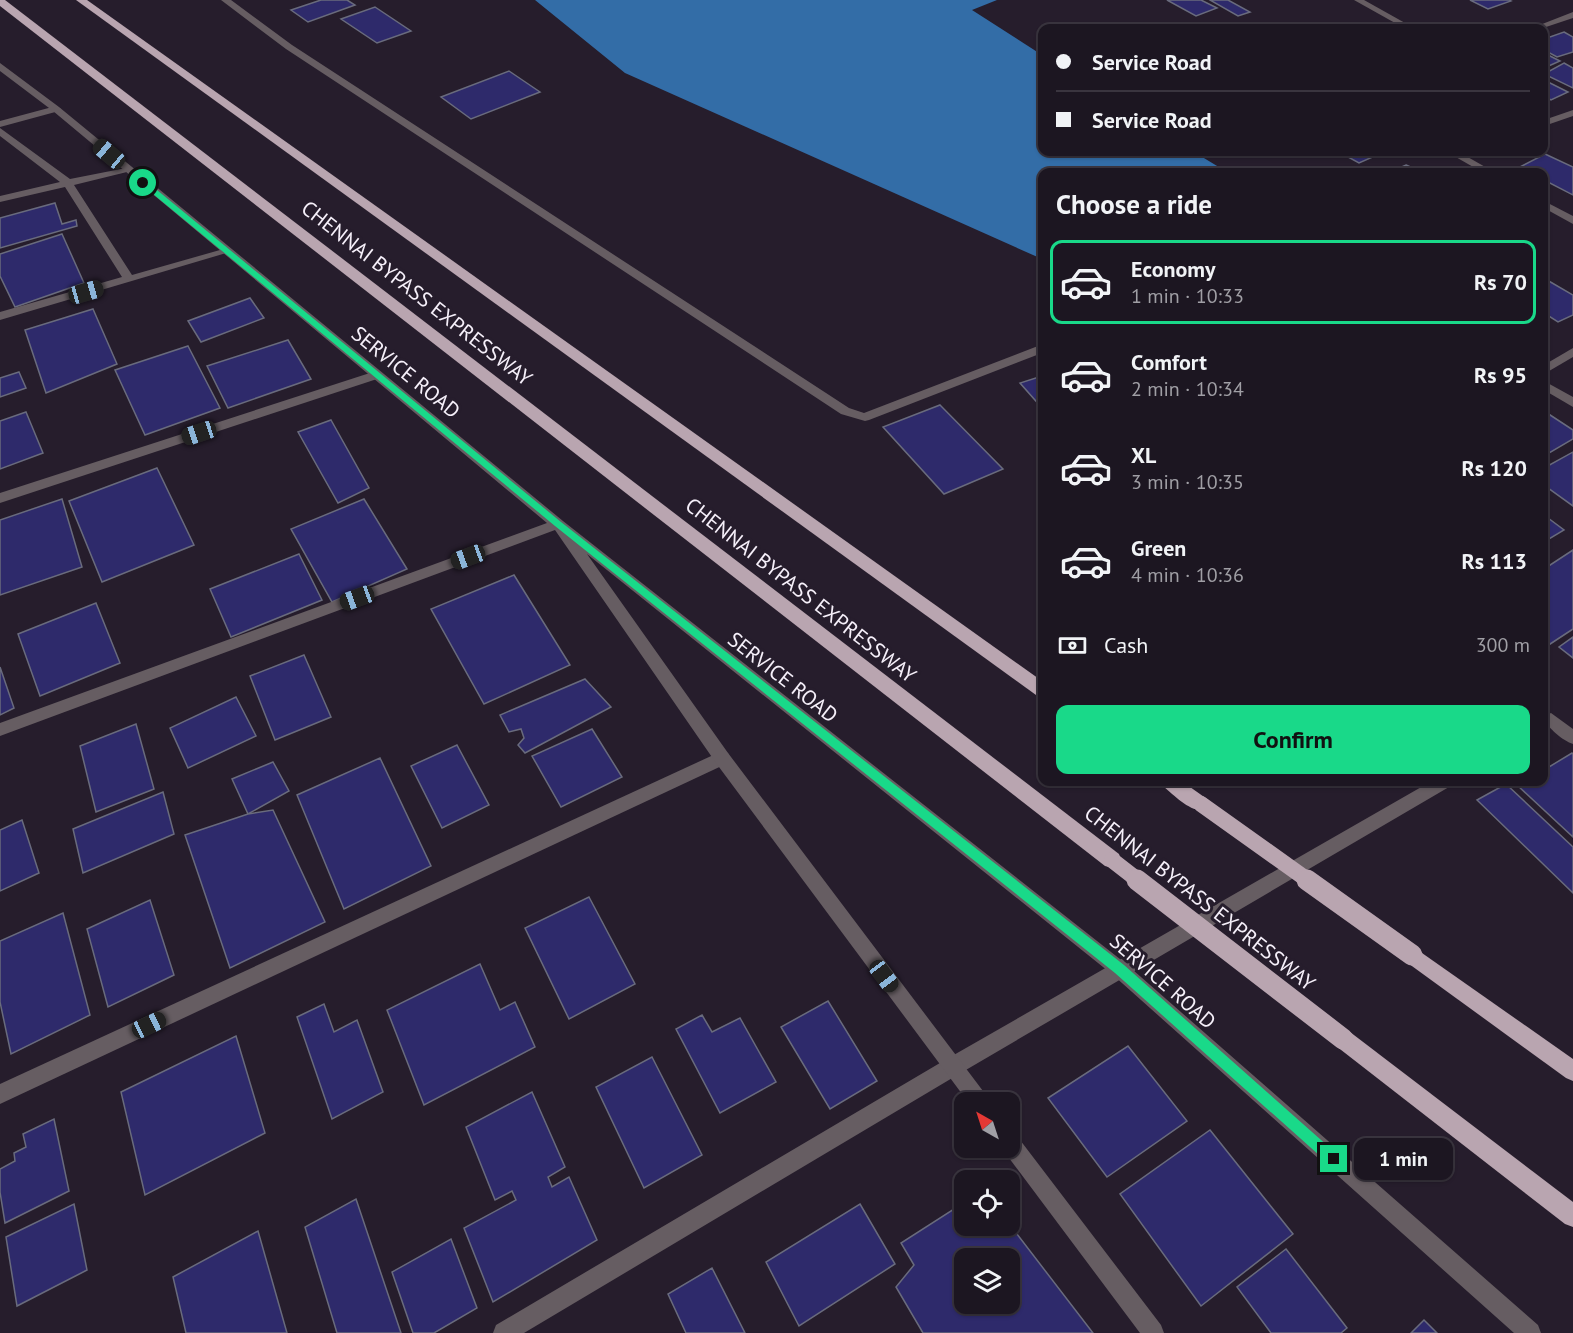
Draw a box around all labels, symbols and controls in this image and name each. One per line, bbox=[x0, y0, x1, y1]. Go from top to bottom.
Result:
text: Service Road bbox=[1092, 48, 1212, 76]
text: Service Road bbox=[1092, 106, 1212, 134]
car bbox=[89, 136, 129, 172]
route start bbox=[129, 169, 156, 196]
text: Choose a ride bbox=[1056, 187, 1212, 221]
street label: CHENNAI BYPASS EXPRESSWAY bbox=[296, 194, 538, 392]
icon: car bbox=[1059, 255, 1113, 309]
text: Economy bbox=[1131, 255, 1215, 283]
text: Rs 70 bbox=[1474, 268, 1527, 296]
car bbox=[66, 278, 106, 306]
text: 1 min · 10:33 bbox=[1131, 283, 1244, 309]
street label: SERVICE ROAD bbox=[346, 320, 466, 424]
icon: car bbox=[1059, 348, 1113, 402]
text: Comfort bbox=[1131, 348, 1207, 376]
text: Rs 95 bbox=[1474, 361, 1527, 389]
text: 2 min · 10:34 bbox=[1131, 376, 1244, 402]
car bbox=[179, 419, 219, 447]
icon: car bbox=[1059, 441, 1113, 495]
text: XL bbox=[1131, 441, 1156, 469]
text: Rs 120 bbox=[1461, 454, 1527, 482]
text: 3 min · 10:35 bbox=[1131, 469, 1244, 495]
street label: CHENNAI BYPASS EXPRESSWAY bbox=[680, 491, 922, 689]
icon: car bbox=[1059, 534, 1113, 588]
text: Green bbox=[1131, 534, 1186, 562]
car bbox=[448, 542, 488, 572]
text: Rs 113 bbox=[1461, 547, 1527, 575]
text: 4 min · 10:36 bbox=[1131, 562, 1244, 588]
car bbox=[337, 583, 377, 613]
street label: SERVICE ROAD bbox=[723, 626, 843, 728]
icon: cash bbox=[1056, 629, 1089, 662]
text: Cash bbox=[1104, 631, 1148, 659]
text: 300 m bbox=[1476, 632, 1530, 658]
button: Confirm bbox=[1056, 705, 1530, 774]
street label: CHENNAI BYPASS EXPRESSWAY bbox=[1079, 799, 1321, 997]
street label: SERVICE ROAD bbox=[1104, 927, 1222, 1035]
car bbox=[866, 956, 902, 996]
car bbox=[129, 1009, 169, 1041]
north arrow bbox=[954, 1092, 1020, 1158]
map controls bbox=[954, 1092, 1020, 1314]
callout: 1 min bbox=[1355, 1138, 1454, 1180]
route end bbox=[1320, 1145, 1347, 1172]
text: 1 min bbox=[1379, 1146, 1428, 1172]
button: locate bbox=[954, 1170, 1020, 1236]
button: layers bbox=[954, 1248, 1020, 1314]

